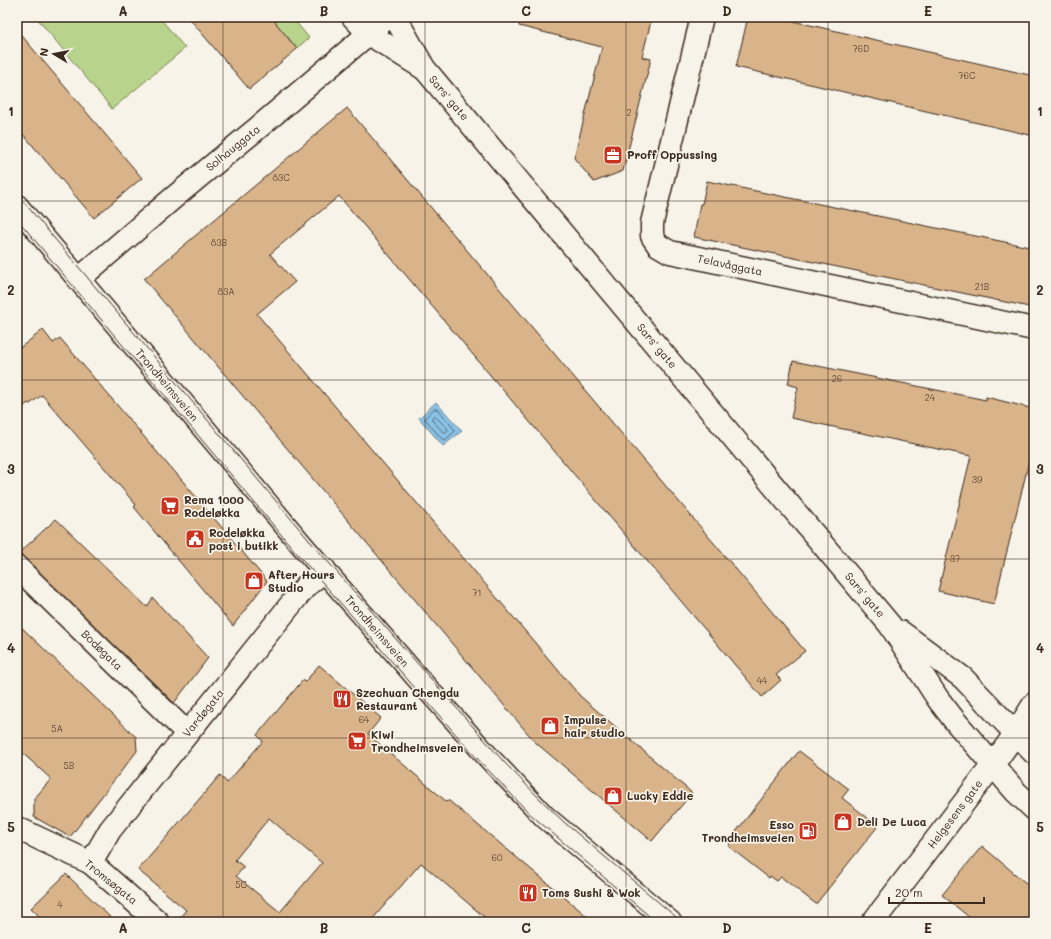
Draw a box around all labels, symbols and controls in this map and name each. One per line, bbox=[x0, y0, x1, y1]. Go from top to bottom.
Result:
text: A bbox=[118, 2, 128, 19]
text: B bbox=[320, 2, 329, 19]
text: C bbox=[521, 2, 531, 19]
text: D bbox=[722, 2, 732, 19]
text: E bbox=[924, 2, 932, 19]
north arrow bbox=[34, 34, 74, 74]
house number: 76D bbox=[853, 43, 869, 54]
text: N bbox=[36, 47, 52, 58]
house number: 76C bbox=[959, 70, 976, 81]
street label: Sars' gate bbox=[426, 72, 473, 124]
text: 1 bbox=[8, 102, 14, 119]
text: 1 bbox=[1037, 102, 1043, 119]
house number: 2 bbox=[626, 107, 632, 118]
street label: Solhauggata bbox=[202, 121, 263, 174]
office icon: Proff Oppussing bbox=[602, 144, 624, 166]
place label: Proff Oppussing bbox=[627, 147, 718, 162]
house number: 83C bbox=[272, 172, 290, 183]
house number: 83B bbox=[211, 237, 228, 248]
street label: Telavåggata bbox=[696, 250, 764, 279]
text: 2 bbox=[7, 281, 15, 298]
house number: 21B bbox=[975, 281, 990, 292]
text: 2 bbox=[1036, 281, 1044, 298]
house number: 83A bbox=[218, 286, 234, 297]
street label: Sars' gate bbox=[634, 320, 681, 372]
street label: Trondheimsveien bbox=[133, 345, 202, 424]
house number: 26 bbox=[832, 373, 842, 384]
house number: 24 bbox=[925, 392, 936, 403]
text: 3 bbox=[7, 460, 15, 477]
text: 3 bbox=[1036, 460, 1044, 477]
house number: 39 bbox=[972, 474, 983, 485]
place label: Rema 1000 Rodeløkka bbox=[184, 492, 244, 520]
supermarket icon: Rema 1000 Rodeløkka bbox=[159, 495, 181, 517]
place label: Rodeløkka post i butikk bbox=[209, 525, 279, 553]
public building icon: Rodeløkka post i butikk bbox=[184, 528, 206, 550]
house number: 37 bbox=[950, 553, 960, 564]
place label: After Hours Studio bbox=[268, 567, 335, 595]
street label: Sars' gate bbox=[842, 569, 889, 621]
shop icon: After Hours Studio bbox=[243, 570, 265, 592]
house number: 71 bbox=[472, 587, 482, 598]
street label: Trondheimsveien bbox=[342, 592, 413, 670]
street label: Bodøgata bbox=[78, 626, 126, 673]
text: 4 bbox=[7, 639, 15, 656]
text: 4 bbox=[1036, 639, 1044, 656]
house number: 44 bbox=[757, 675, 768, 686]
street label: Vardøgata bbox=[179, 685, 227, 740]
place label: Szechuan Chengdu Restaurant bbox=[356, 685, 459, 713]
restaurant icon: Szechuan Chengdu Restaurant bbox=[331, 688, 353, 710]
place label: Impulse hair studio bbox=[564, 712, 625, 740]
house number: 64 bbox=[359, 714, 370, 725]
shop icon: Impulse hair studio bbox=[539, 715, 561, 737]
house number: 5A bbox=[51, 723, 63, 734]
place label: Kiwi Trondheimsveien bbox=[371, 727, 463, 755]
supermarket icon: Kiwi Trondheimsveien bbox=[346, 730, 368, 752]
house number: 5B bbox=[64, 760, 75, 771]
street label: Helgesens gate bbox=[924, 776, 986, 851]
shop icon: Lucky Eddie bbox=[602, 785, 624, 807]
place label: Lucky Eddie bbox=[627, 788, 694, 803]
shop icon: Deli De Luca bbox=[832, 811, 854, 833]
place label: Deli De Luca bbox=[857, 814, 927, 829]
place label: Esso Trondheimsveien bbox=[702, 817, 794, 845]
text: 5 bbox=[7, 818, 15, 835]
text: 5 bbox=[1036, 818, 1044, 835]
fuel station icon: Esso Trondheimsveien bbox=[797, 820, 819, 842]
house number: 60 bbox=[492, 852, 503, 863]
street label: Tromsøgata bbox=[82, 856, 141, 908]
house number: 5C bbox=[235, 879, 247, 890]
scale bar bbox=[889, 879, 984, 905]
restaurant icon: Toms Sushi & Wok bbox=[517, 882, 539, 904]
text: 20 m bbox=[895, 884, 923, 900]
place label: Toms Sushi & Wok bbox=[542, 885, 640, 900]
house number: 4 bbox=[57, 899, 63, 910]
text: A bbox=[118, 919, 128, 936]
text: B bbox=[320, 919, 329, 936]
text: C bbox=[521, 919, 531, 936]
text: D bbox=[722, 919, 732, 936]
text: E bbox=[924, 919, 932, 936]

